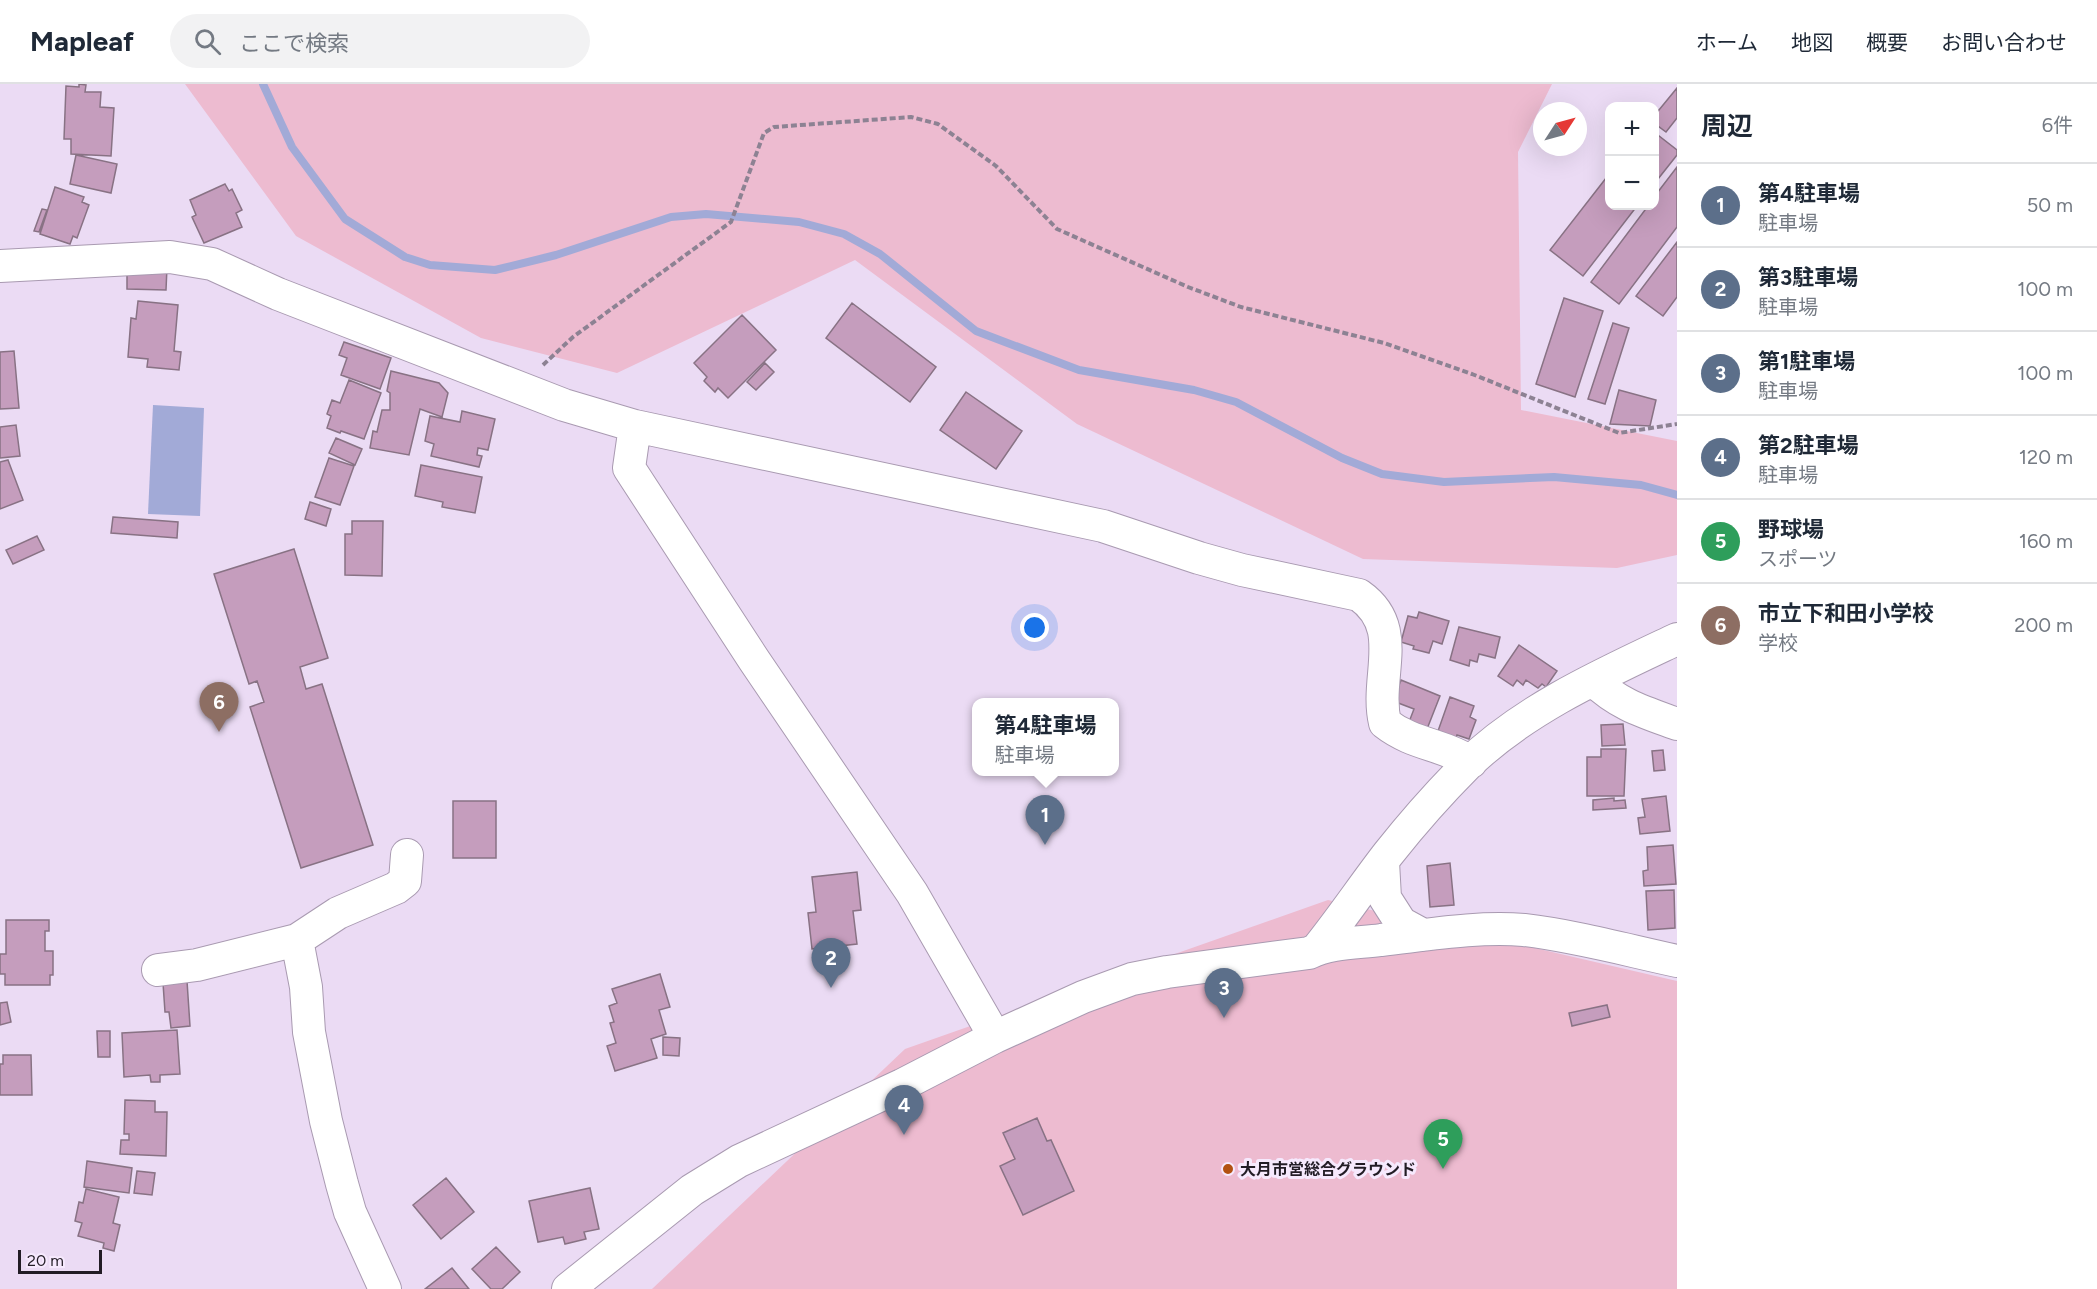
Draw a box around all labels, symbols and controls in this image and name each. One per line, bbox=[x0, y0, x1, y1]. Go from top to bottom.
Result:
search box bbox=[170, 14, 590, 68]
text: Mapleaf bbox=[30, 24, 134, 58]
icon: search bbox=[191, 25, 224, 58]
text: ここで検索 bbox=[239, 30, 349, 57]
text: ホーム bbox=[1696, 30, 1758, 55]
text: 地図 bbox=[1791, 30, 1833, 55]
text: 概要 bbox=[1866, 30, 1908, 55]
text: お問い合わせ bbox=[1941, 30, 2067, 55]
north arrow bbox=[1533, 102, 1587, 156]
map controls bbox=[1605, 102, 1659, 210]
button: + bbox=[1605, 102, 1659, 156]
text: 周辺 bbox=[1701, 110, 1753, 142]
text: 6件 bbox=[2042, 113, 2073, 137]
button: − bbox=[1605, 156, 1659, 210]
text: 第4駐車場 bbox=[1758, 180, 1860, 207]
text: 1 bbox=[1716, 193, 1725, 217]
text: 50 m bbox=[2027, 193, 2073, 217]
text: 駐車場 bbox=[1758, 211, 1818, 235]
text: 第3駐車場 bbox=[1758, 264, 1858, 291]
text: 2 bbox=[1715, 277, 1726, 301]
text: 100 m bbox=[2017, 277, 2073, 301]
text: 駐車場 bbox=[1758, 295, 1818, 319]
text: 第1駐車場 bbox=[1758, 348, 1855, 375]
text: 3 bbox=[1715, 361, 1726, 385]
text: 100 m bbox=[2017, 361, 2073, 385]
text: 駐車場 bbox=[1758, 379, 1818, 403]
text: 第2駐車場 bbox=[1758, 432, 1859, 459]
text: 4 bbox=[1714, 445, 1727, 469]
text: 120 m bbox=[2019, 445, 2073, 469]
text: 駐車場 bbox=[1758, 463, 1818, 487]
text: 野球場 bbox=[1758, 516, 1824, 543]
text: 5 bbox=[1715, 529, 1726, 553]
text: 160 m bbox=[2019, 529, 2073, 553]
text: スポーツ bbox=[1758, 547, 1838, 571]
text: 市立下和田小学校 bbox=[1758, 600, 1934, 627]
your location bbox=[1020, 613, 1049, 642]
text: 6 bbox=[1715, 613, 1726, 637]
text: 200 m bbox=[2014, 613, 2073, 637]
text: 学校 bbox=[1758, 631, 1798, 655]
pin: 6 bbox=[200, 682, 238, 732]
popup bbox=[972, 698, 1119, 776]
text: 第4駐車場 bbox=[995, 712, 1096, 739]
text: 駐車場 bbox=[995, 743, 1055, 767]
pin: 1 bbox=[1026, 796, 1064, 845]
pin: 2 bbox=[812, 938, 850, 988]
pin: 3 bbox=[1204, 968, 1244, 1018]
pin: 4 bbox=[884, 1086, 924, 1135]
pin: 5 bbox=[1424, 1120, 1462, 1169]
place label: 大月市営総合グラウンド bbox=[1240, 1160, 1416, 1179]
marker: 大月市営総合グラウンド bbox=[1221, 1162, 1235, 1176]
scale bar bbox=[18, 1247, 102, 1274]
text: 20 m bbox=[27, 1251, 64, 1270]

